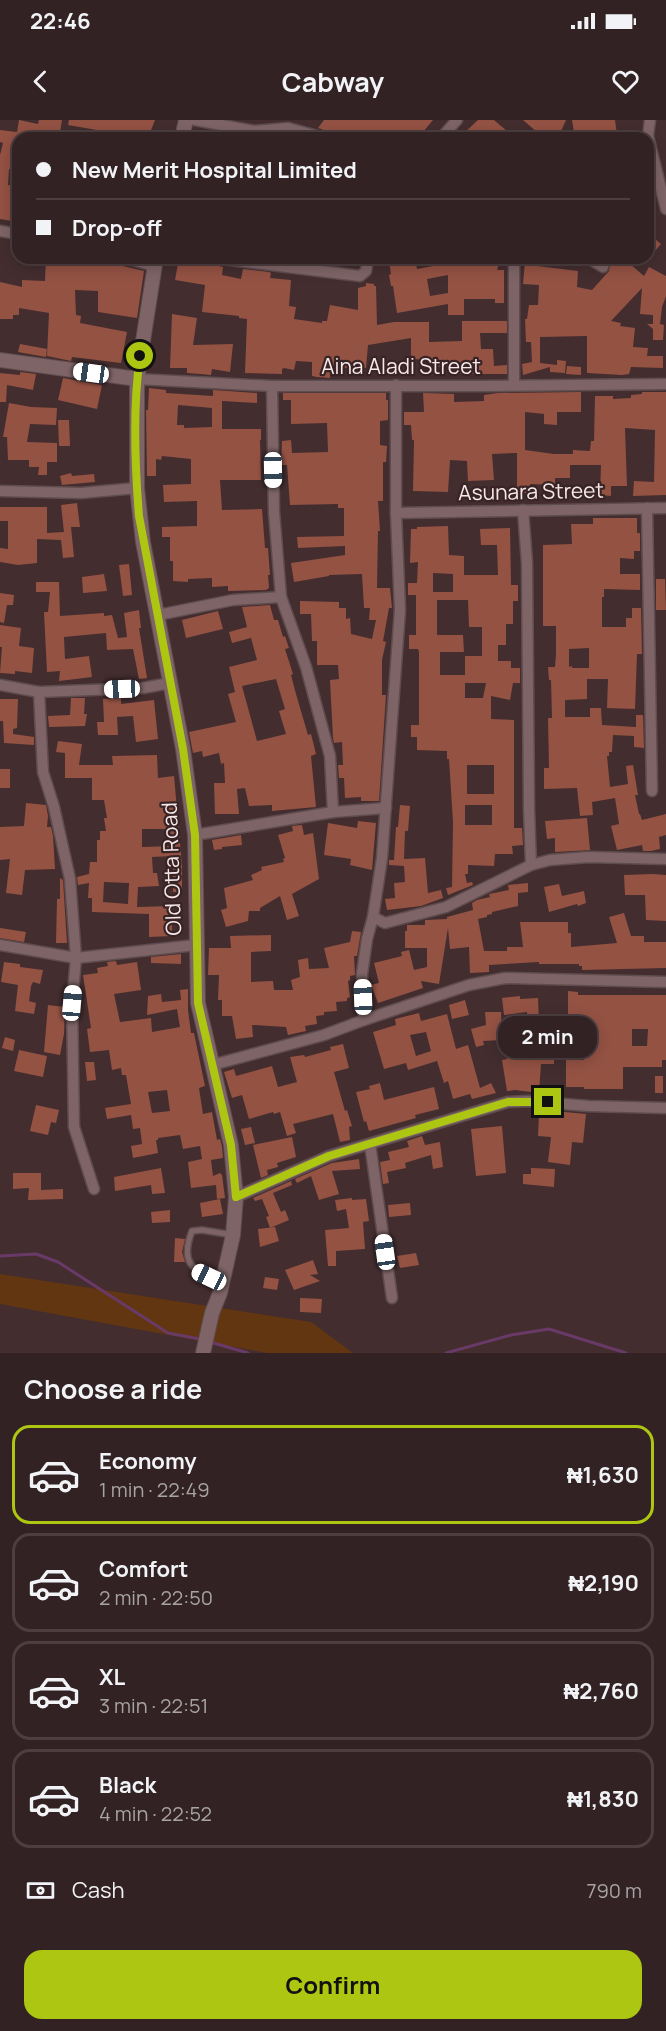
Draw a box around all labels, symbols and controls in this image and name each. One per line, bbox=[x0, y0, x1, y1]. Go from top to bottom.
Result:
text: 22:46 bbox=[30, 6, 91, 36]
text: Cabway bbox=[282, 63, 384, 100]
icon: back bbox=[24, 65, 57, 98]
icon: heart bbox=[609, 65, 642, 98]
text: New Merit Hospital Limited bbox=[72, 155, 357, 185]
text: Drop-off bbox=[72, 213, 162, 243]
route start bbox=[126, 342, 153, 369]
street label: Aina Aladi Street bbox=[321, 352, 481, 380]
car bbox=[72, 362, 110, 384]
car bbox=[264, 452, 282, 488]
street label: Asunara Street bbox=[458, 476, 604, 506]
car bbox=[104, 679, 140, 699]
street label: Old Otta Road bbox=[155, 802, 187, 936]
car bbox=[353, 979, 373, 1015]
car bbox=[61, 984, 83, 1022]
callout: 2 min bbox=[498, 1015, 598, 1057]
text: 2 min bbox=[521, 1023, 574, 1050]
route end bbox=[534, 1088, 561, 1115]
car bbox=[374, 1233, 396, 1271]
car bbox=[189, 1261, 229, 1293]
text: Choose a ride bbox=[24, 1370, 202, 1407]
text: Economy bbox=[99, 1446, 197, 1476]
icon: car bbox=[27, 1448, 81, 1502]
text: ₦1,630 bbox=[567, 1460, 639, 1490]
text: 1 min · 22:49 bbox=[99, 1476, 210, 1503]
text: Comfort bbox=[99, 1554, 188, 1584]
icon: car bbox=[27, 1556, 81, 1610]
text: ₦2,190 bbox=[568, 1568, 639, 1598]
text: 2 min · 22:50 bbox=[99, 1584, 213, 1611]
text: XL bbox=[99, 1662, 125, 1692]
icon: car bbox=[27, 1664, 81, 1718]
text: ₦2,760 bbox=[563, 1676, 639, 1706]
text: 3 min · 22:51 bbox=[99, 1692, 208, 1719]
text: Black bbox=[99, 1770, 156, 1800]
icon: car bbox=[27, 1772, 81, 1826]
text: ₦1,830 bbox=[567, 1784, 639, 1814]
text: 4 min · 22:52 bbox=[99, 1800, 212, 1827]
icon: cash bbox=[24, 1874, 57, 1907]
text: Cash bbox=[72, 1875, 125, 1905]
text: 790 m bbox=[586, 1877, 642, 1904]
button: Confirm bbox=[24, 1950, 642, 2019]

